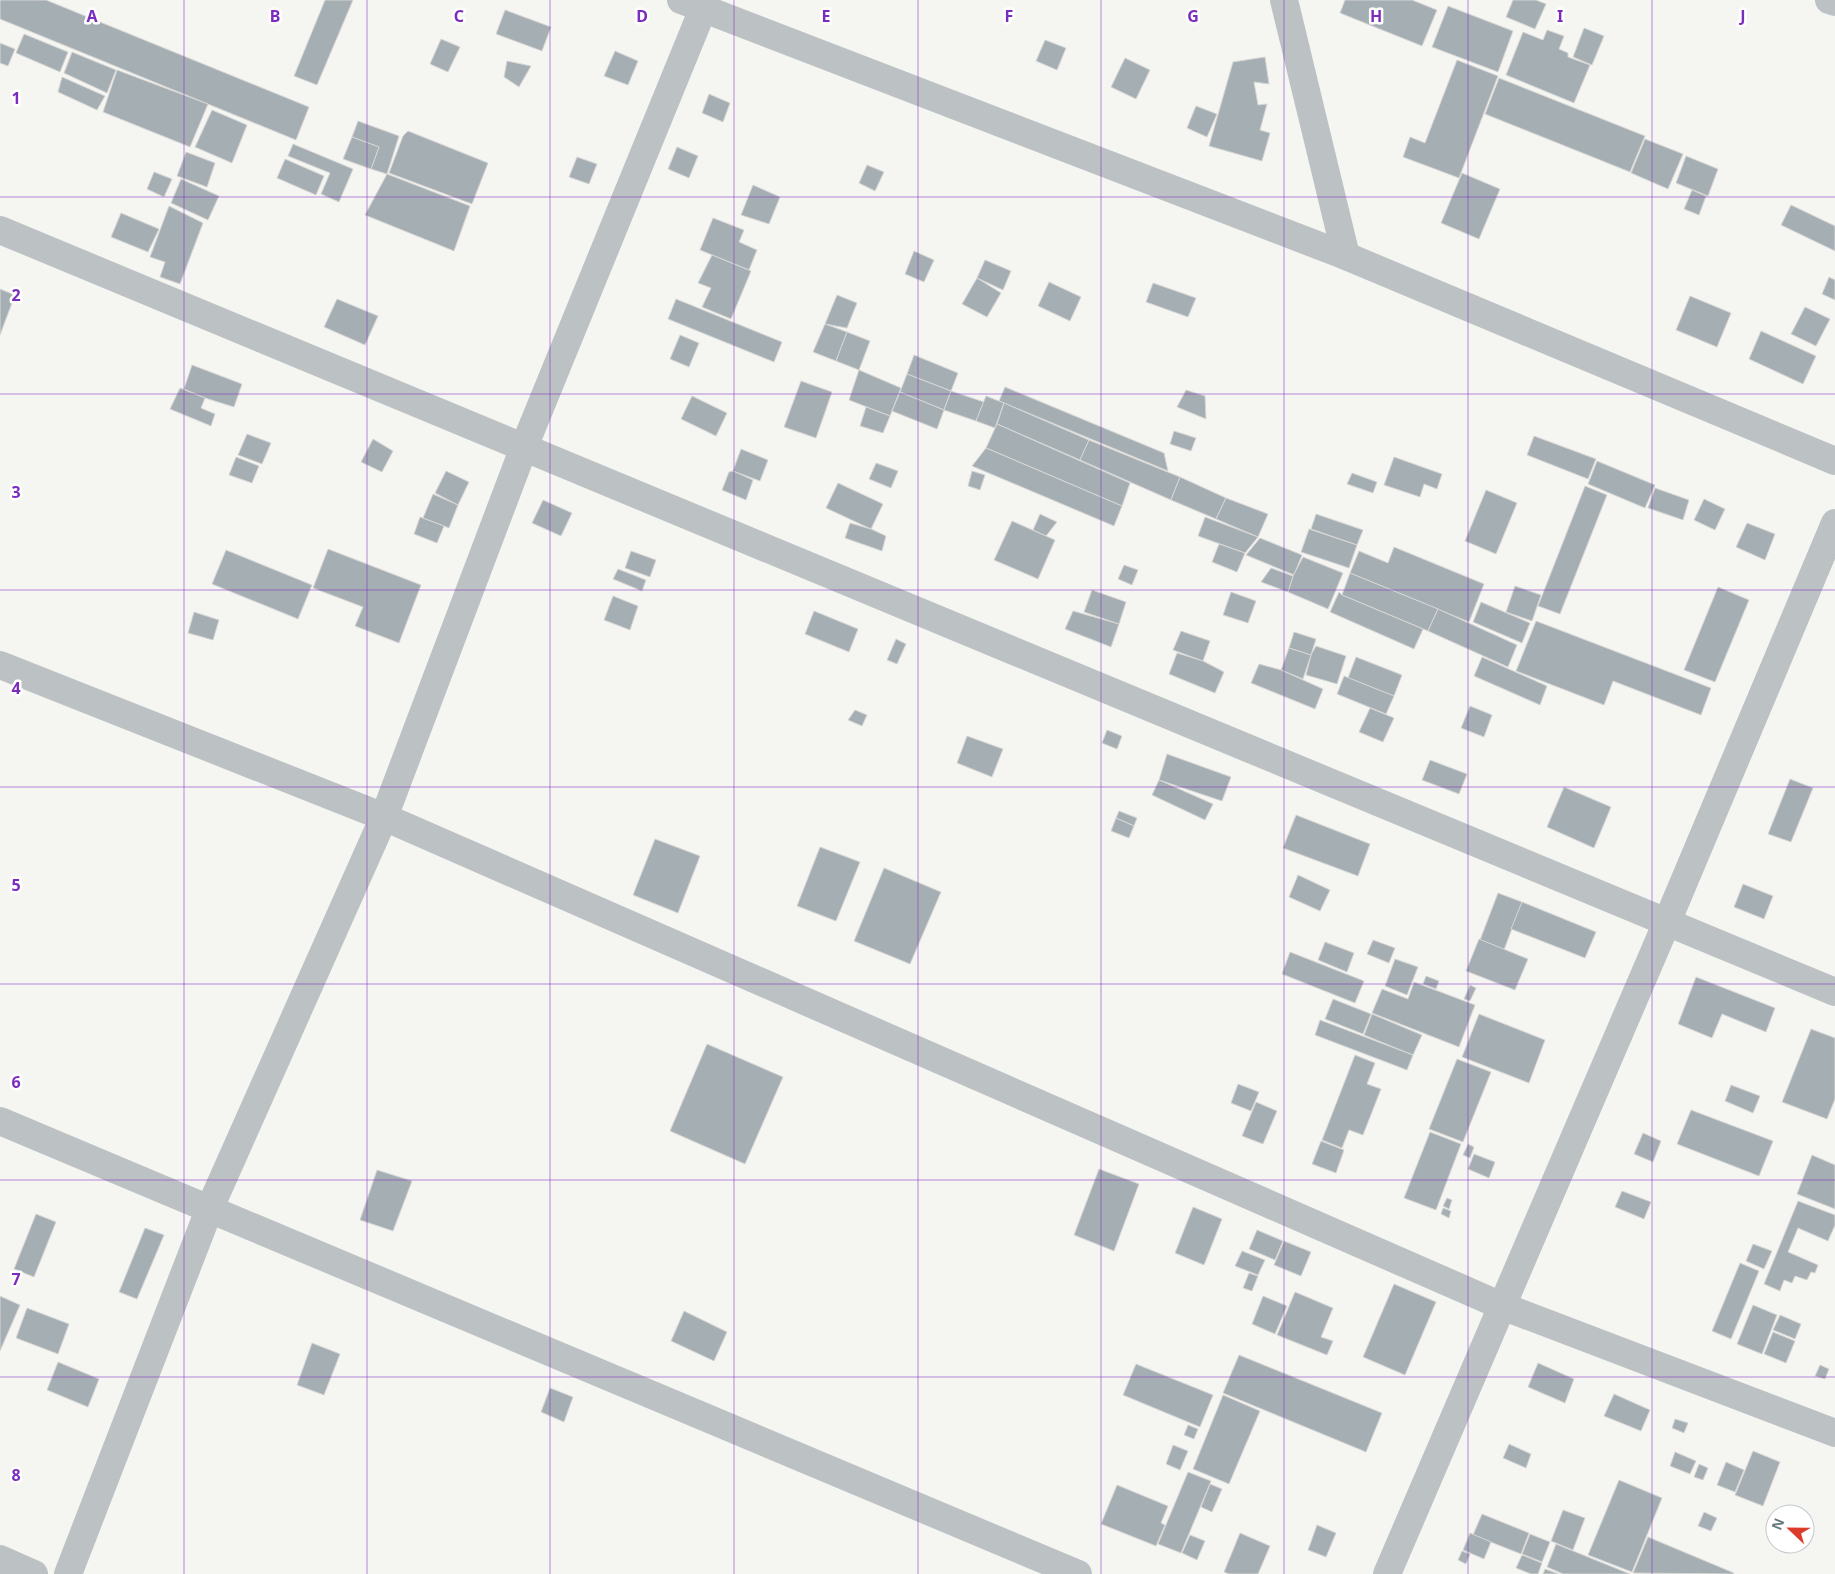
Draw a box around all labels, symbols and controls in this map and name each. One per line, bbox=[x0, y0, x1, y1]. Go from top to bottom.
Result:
text: A bbox=[86, 5, 98, 27]
text: B bbox=[270, 5, 280, 27]
text: C bbox=[454, 5, 464, 27]
text: D bbox=[636, 5, 648, 27]
text: E bbox=[822, 5, 831, 27]
text: F bbox=[1005, 5, 1013, 27]
text: G bbox=[1187, 5, 1199, 27]
text: H bbox=[1370, 5, 1382, 27]
text: I bbox=[1557, 5, 1563, 27]
text: J bbox=[1738, 5, 1746, 27]
text: 1 bbox=[11, 87, 21, 109]
text: 2 bbox=[11, 284, 21, 306]
text: 3 bbox=[11, 481, 21, 503]
text: 4 bbox=[11, 677, 21, 699]
text: 5 bbox=[11, 874, 21, 896]
text: 6 bbox=[11, 1071, 21, 1093]
text: 7 bbox=[11, 1268, 21, 1290]
text: 8 bbox=[11, 1464, 21, 1486]
north arrow bbox=[1765, 1504, 1815, 1554]
text: N bbox=[1767, 1515, 1788, 1533]

